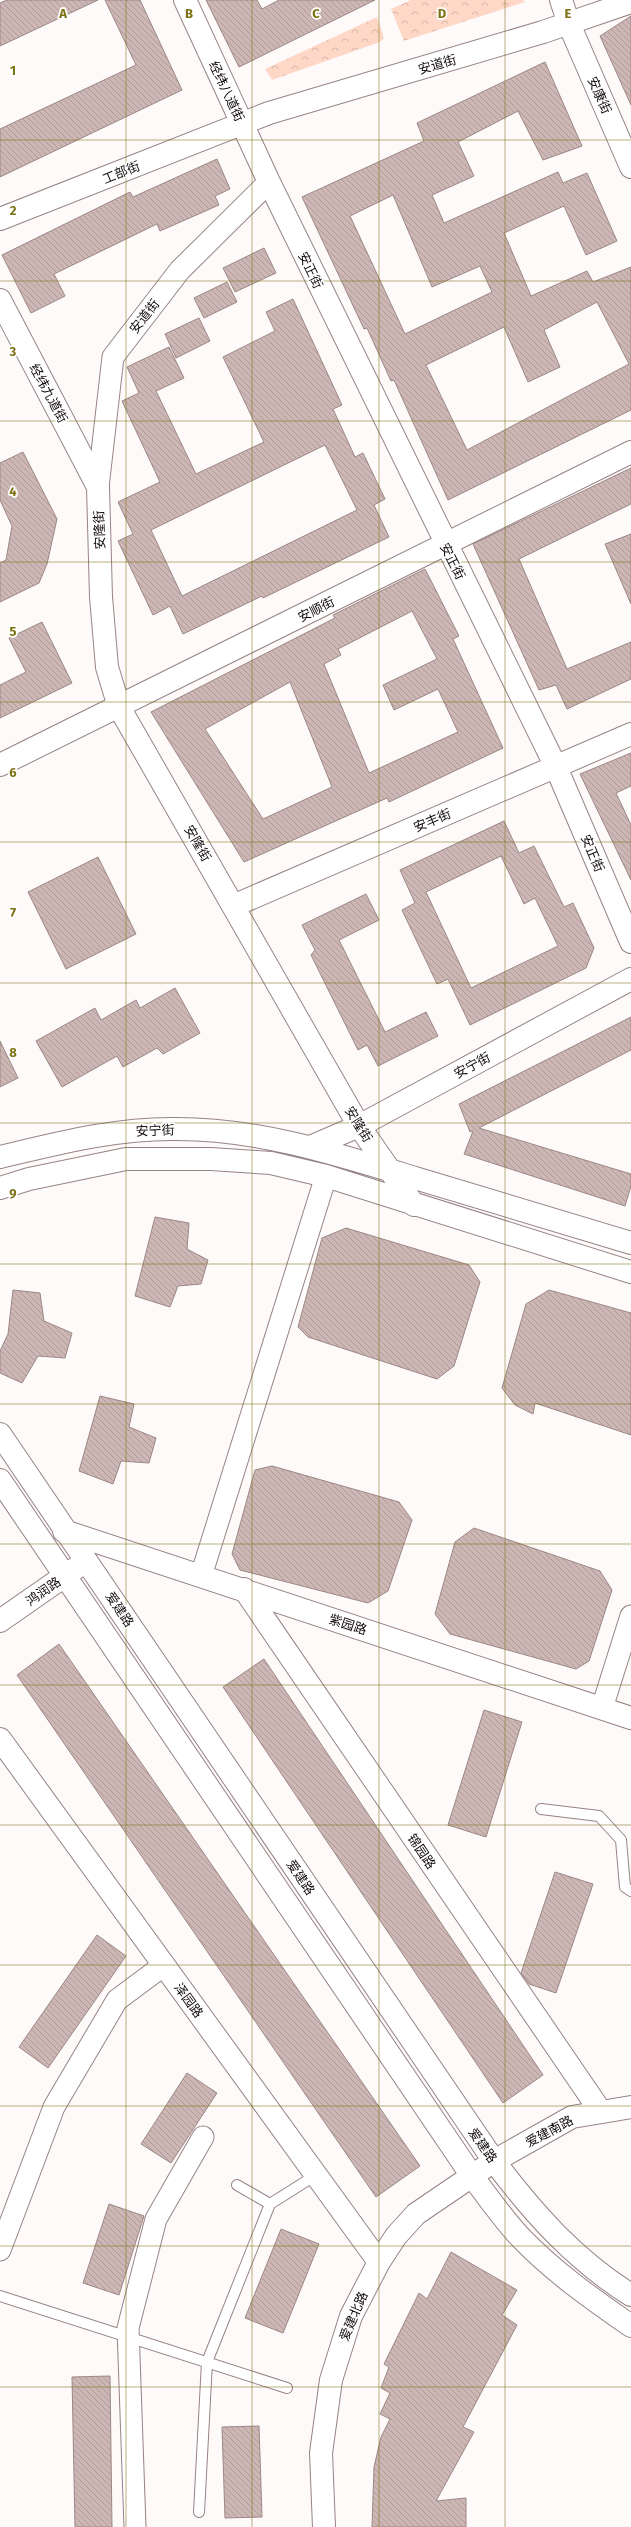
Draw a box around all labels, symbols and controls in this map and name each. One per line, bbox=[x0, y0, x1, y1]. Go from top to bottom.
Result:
text: A bbox=[58, 6, 67, 21]
text: B bbox=[185, 6, 193, 21]
text: C bbox=[312, 6, 320, 21]
text: D bbox=[438, 6, 447, 21]
text: E bbox=[565, 6, 572, 21]
street label: 安道街 bbox=[416, 52, 458, 77]
street label: 经纬八道街 bbox=[206, 59, 247, 124]
text: 1 bbox=[10, 63, 16, 78]
street label: 安康街 bbox=[585, 74, 614, 116]
street label: 工部街 bbox=[100, 158, 142, 187]
text: 2 bbox=[10, 203, 17, 218]
street label: 安正街 bbox=[295, 249, 326, 291]
street label: 安道街 bbox=[126, 296, 162, 336]
text: 3 bbox=[9, 344, 17, 359]
street label: 经纬九道街 bbox=[27, 361, 70, 425]
text: 4 bbox=[9, 484, 17, 499]
street label: 安隆街 bbox=[91, 510, 108, 550]
street label: 安正街 bbox=[437, 540, 468, 582]
street label: 安顺街 bbox=[295, 594, 337, 625]
text: 5 bbox=[10, 624, 17, 639]
text: 6 bbox=[9, 765, 17, 780]
street label: 安丰街 bbox=[411, 806, 453, 835]
street label: 安隆街 bbox=[181, 823, 214, 864]
street label: 安正街 bbox=[578, 832, 607, 874]
text: 7 bbox=[10, 905, 16, 920]
text: 8 bbox=[9, 1045, 17, 1060]
street label: 安宁街 bbox=[452, 1049, 493, 1081]
street label: 安隆街 bbox=[342, 1104, 375, 1145]
street label: 安宁街 bbox=[135, 1122, 175, 1139]
text: 9 bbox=[9, 1186, 17, 1201]
street label: 鸿润路 bbox=[23, 1574, 64, 1609]
street label: 爱建路 bbox=[102, 1589, 137, 1630]
street label: 紫园路 bbox=[327, 1611, 369, 1638]
street label: 锦园路 bbox=[404, 1831, 439, 1872]
street label: 爱建路 bbox=[283, 1857, 318, 1898]
street label: 泽园路 bbox=[171, 1980, 206, 2020]
street label: 爱建南路 bbox=[523, 2113, 576, 2150]
street label: 爱建路 bbox=[465, 2125, 500, 2166]
street label: 爱建北路 bbox=[336, 2289, 371, 2343]

